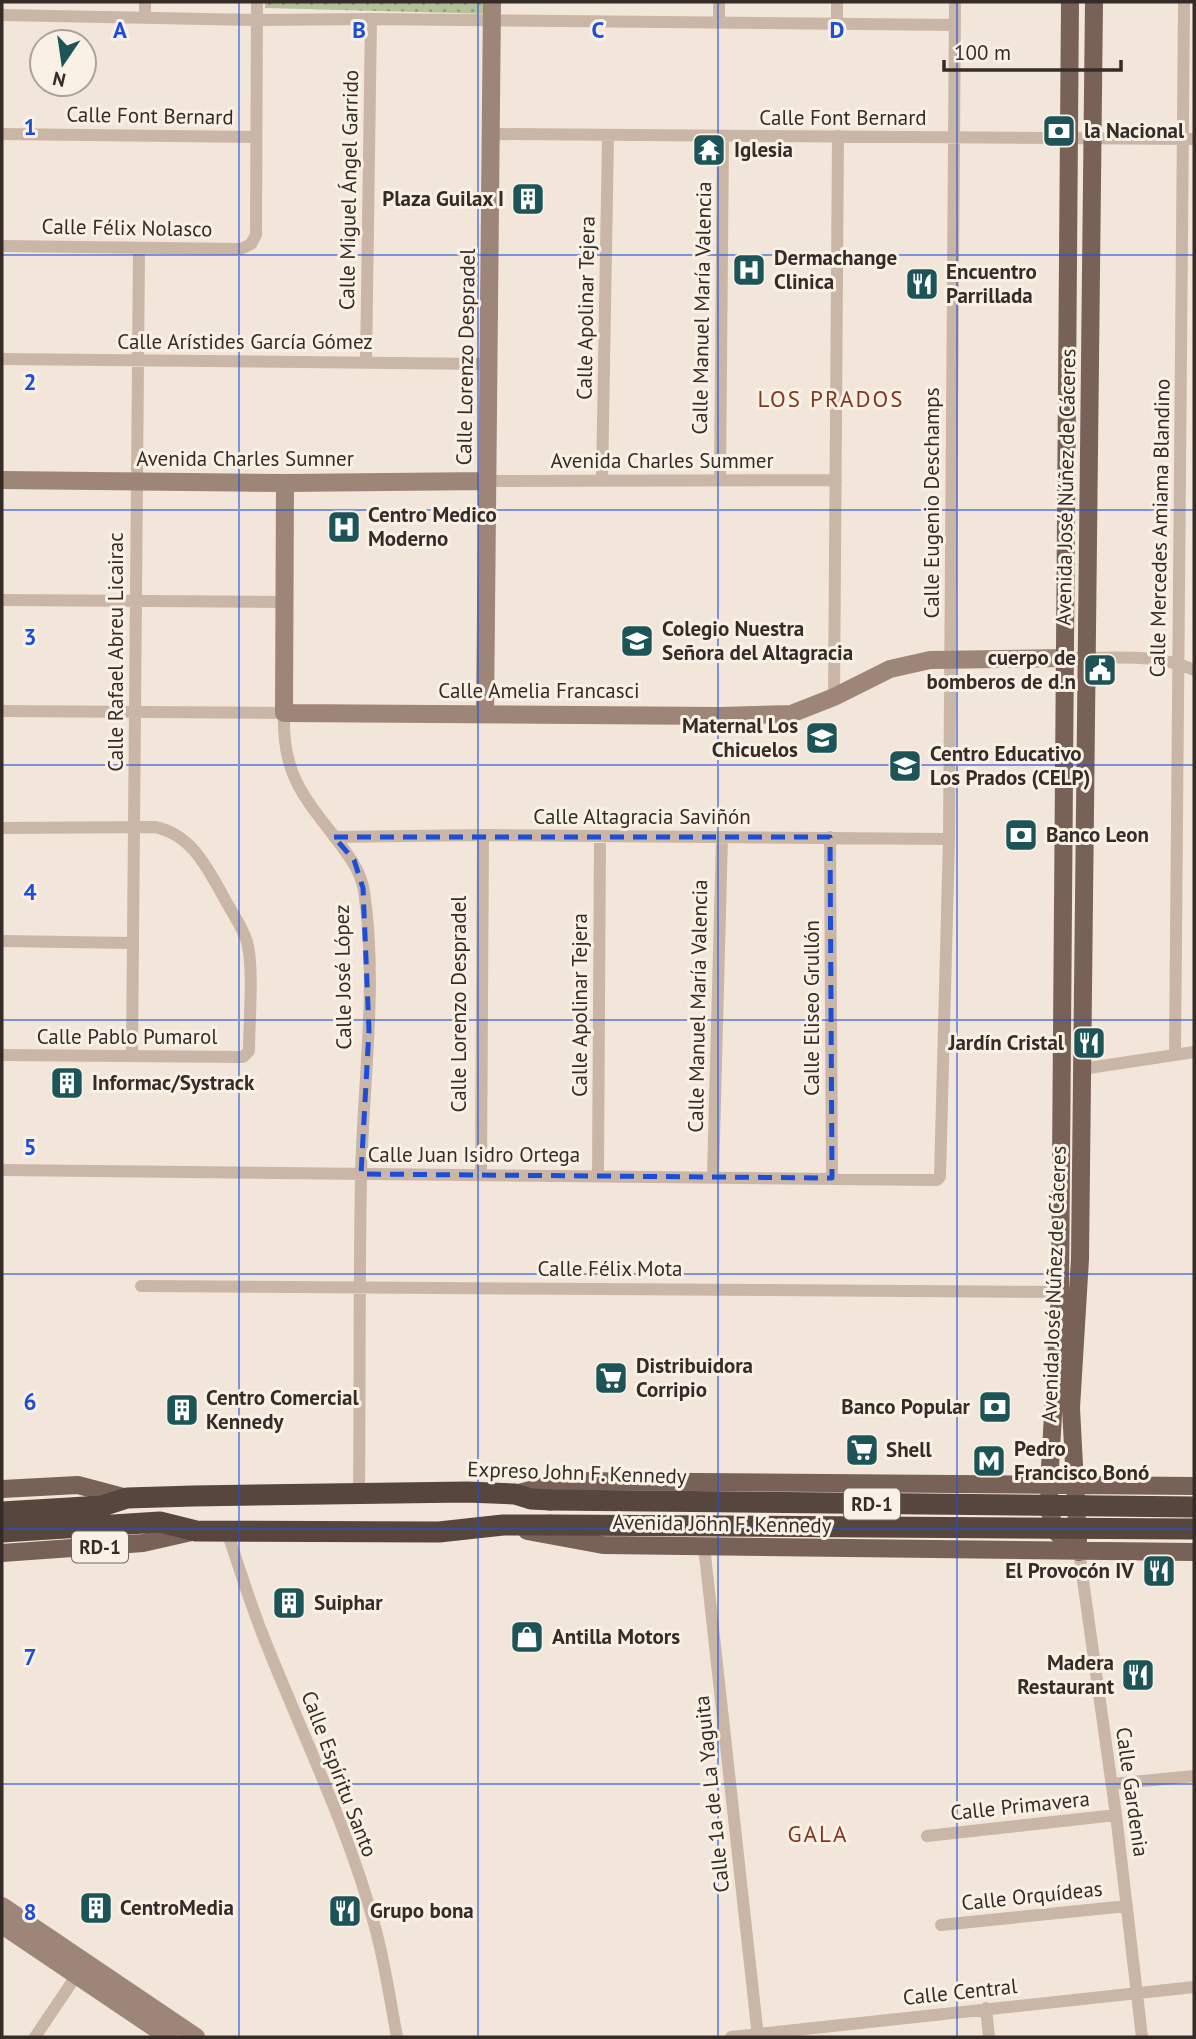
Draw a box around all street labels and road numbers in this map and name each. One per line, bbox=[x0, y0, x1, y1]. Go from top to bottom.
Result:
street label: Calle Miguel Ángel Garrido bbox=[333, 70, 364, 310]
street label: Calle Font Bernard bbox=[66, 101, 234, 130]
street label: Calle Font Bernard bbox=[759, 104, 927, 131]
street label: Calle Manuel María Valencia bbox=[686, 181, 717, 435]
street label: Calle Félix Nolasco bbox=[41, 213, 213, 242]
street label: Calle Apolinar Tejera bbox=[570, 216, 601, 400]
street label: Calle Lorenzo Despradel bbox=[450, 248, 481, 466]
street label: Calle Arístides García Gómez bbox=[117, 328, 373, 355]
street label: Avenida José Núñez de Cáceres bbox=[1050, 348, 1081, 626]
street label: Calle Mercedes Amiama Blandino bbox=[1143, 378, 1176, 678]
street label: Calle Eugenio Deschamps bbox=[918, 388, 945, 618]
street label: Avenida Charles Sumner bbox=[136, 445, 354, 472]
street label: Avenida Charles Summer bbox=[550, 447, 774, 474]
street label: Calle Rafael Abreu Licairac bbox=[102, 532, 129, 772]
street label: Calle Amelia Francasci bbox=[438, 677, 640, 704]
street label: Calle Altagracia Saviñón bbox=[533, 803, 751, 830]
street label: Calle Manuel María Valencia bbox=[682, 879, 713, 1133]
street label: Calle Lorenzo Despradel bbox=[445, 896, 472, 1112]
street label: Calle José López bbox=[328, 904, 357, 1050]
street label: Calle Apolinar Tejera bbox=[566, 913, 593, 1097]
street label: Calle Eliseo Grullón bbox=[798, 920, 825, 1096]
street label: Calle Pablo Pumarol bbox=[37, 1023, 217, 1050]
street label: Calle Juan Isidro Ortega bbox=[368, 1141, 580, 1168]
street label: Avenida José Núñez de Cáceres bbox=[1035, 1145, 1072, 1423]
street label: Calle Félix Mota bbox=[537, 1255, 683, 1282]
street label: Expreso John F. Kennedy bbox=[467, 1455, 687, 1490]
road number: RD-1 bbox=[844, 1488, 900, 1520]
street label: Avenida John F. Kennedy bbox=[612, 1508, 832, 1539]
road number: RD-1 bbox=[72, 1532, 128, 1562]
street label: Calle Espíritu Santo bbox=[295, 1687, 384, 1861]
street label: Calle 1a de La Yaguita bbox=[688, 1694, 735, 1894]
street label: Calle Gardenia bbox=[1110, 1725, 1155, 1858]
street label: Calle Primavera bbox=[949, 1785, 1091, 1826]
street label: Calle Orquídeas bbox=[960, 1875, 1104, 1916]
street label: Calle Central bbox=[901, 1972, 1018, 2011]

